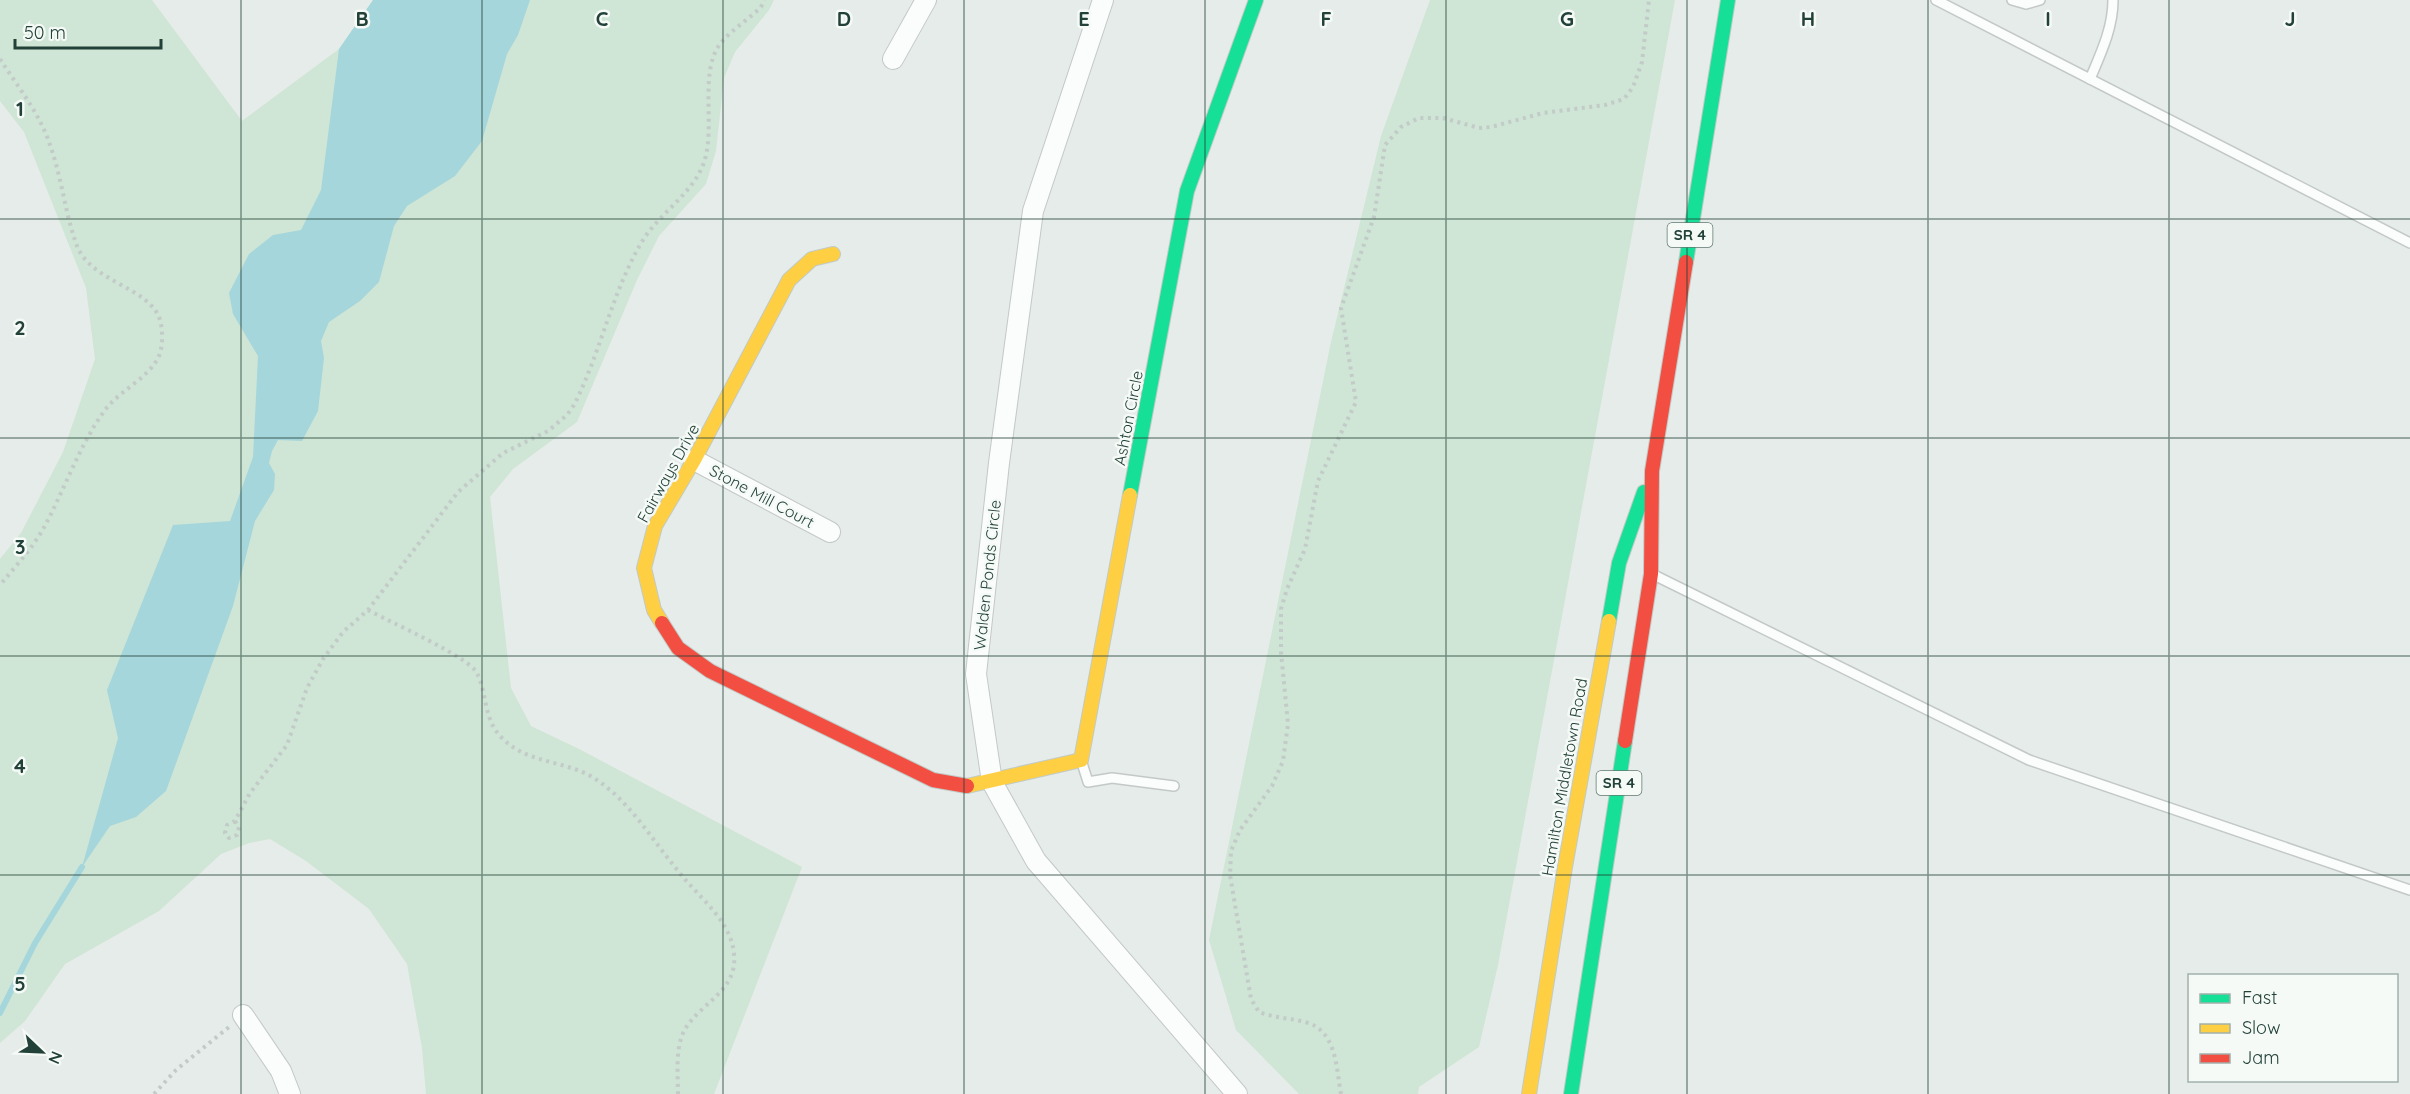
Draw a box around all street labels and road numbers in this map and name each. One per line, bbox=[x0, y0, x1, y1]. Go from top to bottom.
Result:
road number: SR 4 bbox=[1668, 223, 1712, 247]
street label: Ashton Circle bbox=[1109, 369, 1147, 467]
street label: Fairways Drive bbox=[633, 420, 703, 526]
street label: Stone Mill Court bbox=[706, 460, 818, 532]
street label: Walden Ponds Circle bbox=[969, 499, 1005, 651]
street label: Hamilton Middletown Road bbox=[1537, 677, 1591, 877]
road number: SR 4 bbox=[1596, 771, 1642, 795]

